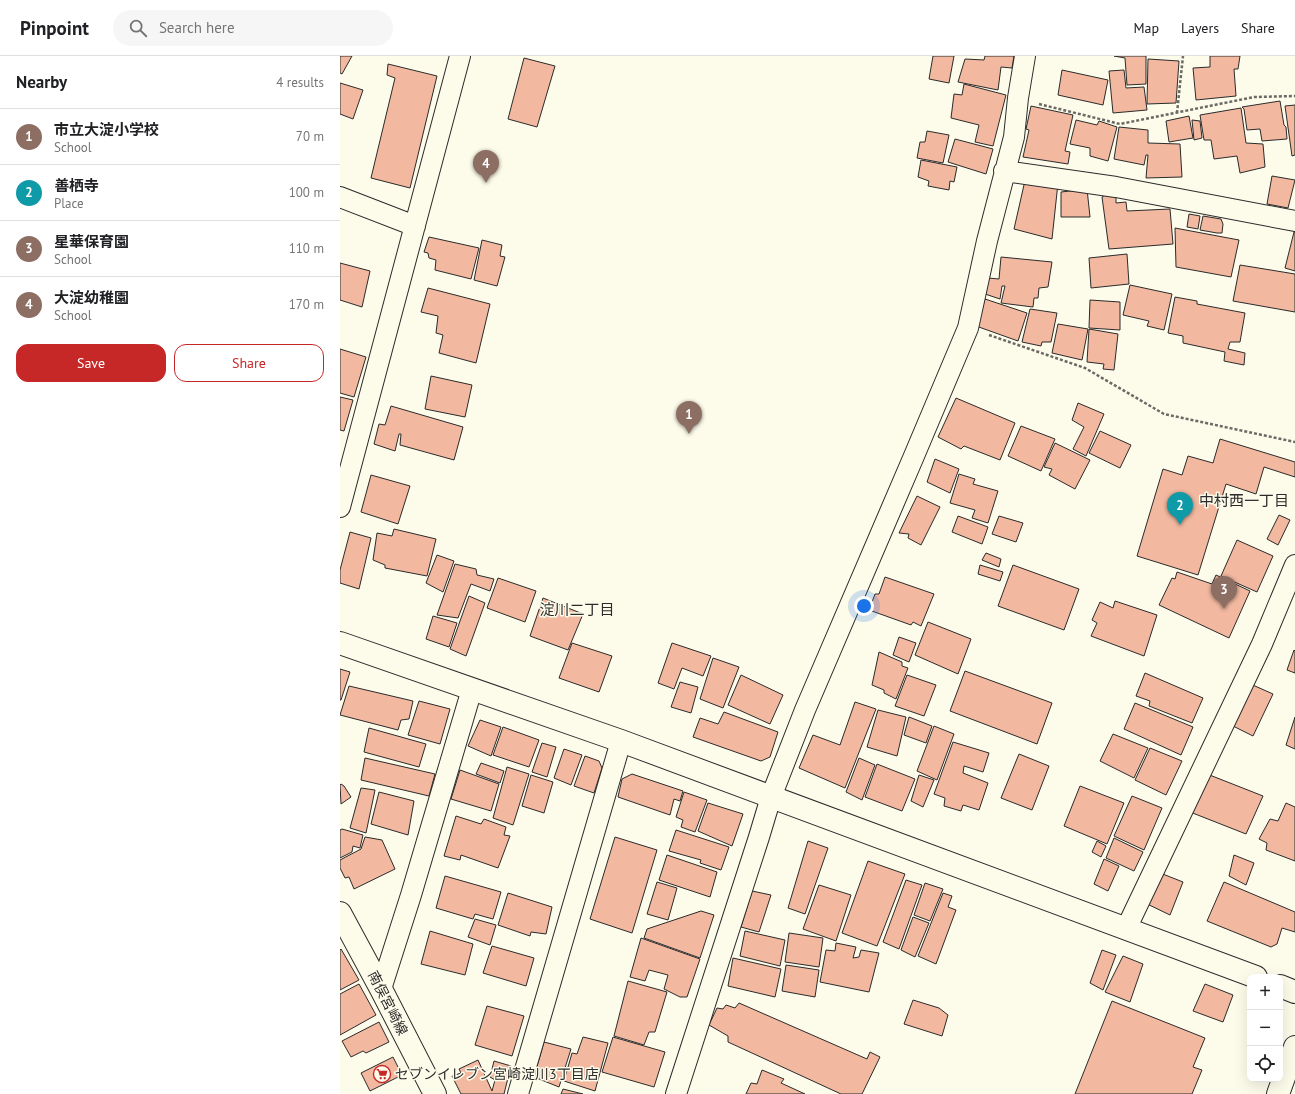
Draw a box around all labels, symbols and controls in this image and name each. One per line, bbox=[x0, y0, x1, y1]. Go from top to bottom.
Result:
search box bbox=[113, 10, 393, 46]
text: Pinpoint bbox=[20, 16, 89, 40]
icon: search bbox=[127, 17, 149, 39]
text: Search here bbox=[159, 18, 235, 37]
text: Map bbox=[1133, 19, 1159, 37]
text: Layers bbox=[1181, 19, 1219, 37]
text: Share bbox=[1241, 19, 1275, 37]
text: Nearby bbox=[16, 71, 67, 93]
text: 4 results bbox=[276, 74, 324, 91]
text: 市立大淀小学校 bbox=[54, 120, 159, 139]
text: 1 bbox=[25, 128, 33, 145]
text: 70 m bbox=[296, 128, 324, 145]
text: School bbox=[54, 139, 92, 156]
pin: 4 bbox=[473, 150, 499, 183]
text: 善栖寺 bbox=[54, 176, 99, 195]
text: 2 bbox=[25, 184, 33, 201]
text: 100 m bbox=[289, 184, 324, 201]
text: Place bbox=[54, 195, 84, 212]
text: 星華保育園 bbox=[54, 232, 129, 251]
text: 3 bbox=[25, 240, 33, 257]
text: 110 m bbox=[289, 240, 324, 257]
text: School bbox=[54, 251, 92, 268]
text: 大淀幼稚園 bbox=[54, 288, 129, 307]
text: 4 bbox=[25, 296, 33, 313]
text: 170 m bbox=[289, 296, 324, 313]
text: School bbox=[54, 307, 92, 324]
button: Save bbox=[16, 344, 166, 382]
button: Share bbox=[174, 344, 324, 382]
pin: 1 bbox=[676, 401, 702, 434]
district label: 中村西一丁目 bbox=[1199, 491, 1289, 510]
pin: 2 bbox=[1167, 492, 1193, 525]
pin: 3 bbox=[1211, 576, 1237, 609]
your location bbox=[854, 596, 874, 616]
district label: 淀川二丁目 bbox=[539, 600, 615, 619]
street label: 南俣宮崎線 bbox=[364, 968, 412, 1038]
map controls bbox=[1247, 974, 1283, 1082]
button: + bbox=[1247, 974, 1283, 1010]
button: − bbox=[1247, 1010, 1283, 1046]
button: locate bbox=[1247, 1046, 1283, 1082]
supermarket icon: セブンイレブン宮崎淀川3丁目店 bbox=[372, 1064, 392, 1084]
place label: セブンイレブン宮崎淀川3丁目店 bbox=[395, 1065, 599, 1083]

